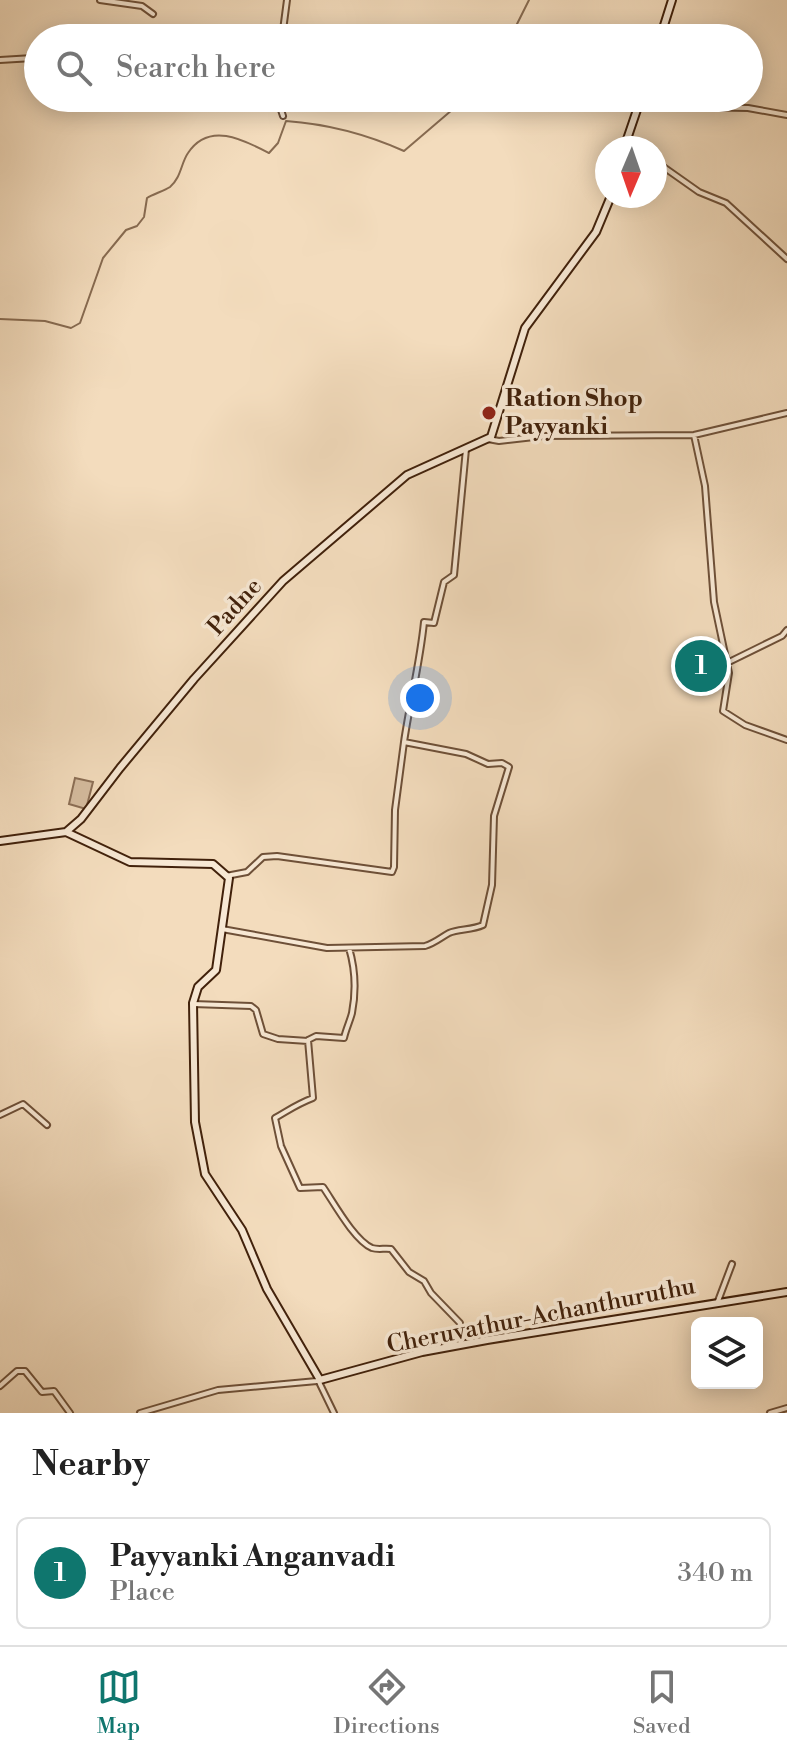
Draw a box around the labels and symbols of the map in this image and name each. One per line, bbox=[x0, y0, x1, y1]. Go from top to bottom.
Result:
north arrow bbox=[595, 136, 667, 208]
place label: Ration Shop Payyanki bbox=[505, 384, 643, 442]
marker: Ration Shop Payyanki bbox=[480, 404, 498, 422]
street label: Padne bbox=[201, 572, 269, 642]
pin: 1 bbox=[675, 636, 727, 696]
your location bbox=[400, 678, 440, 718]
street label: Cheruvathur-Achanthuruthu bbox=[384, 1271, 698, 1361]

